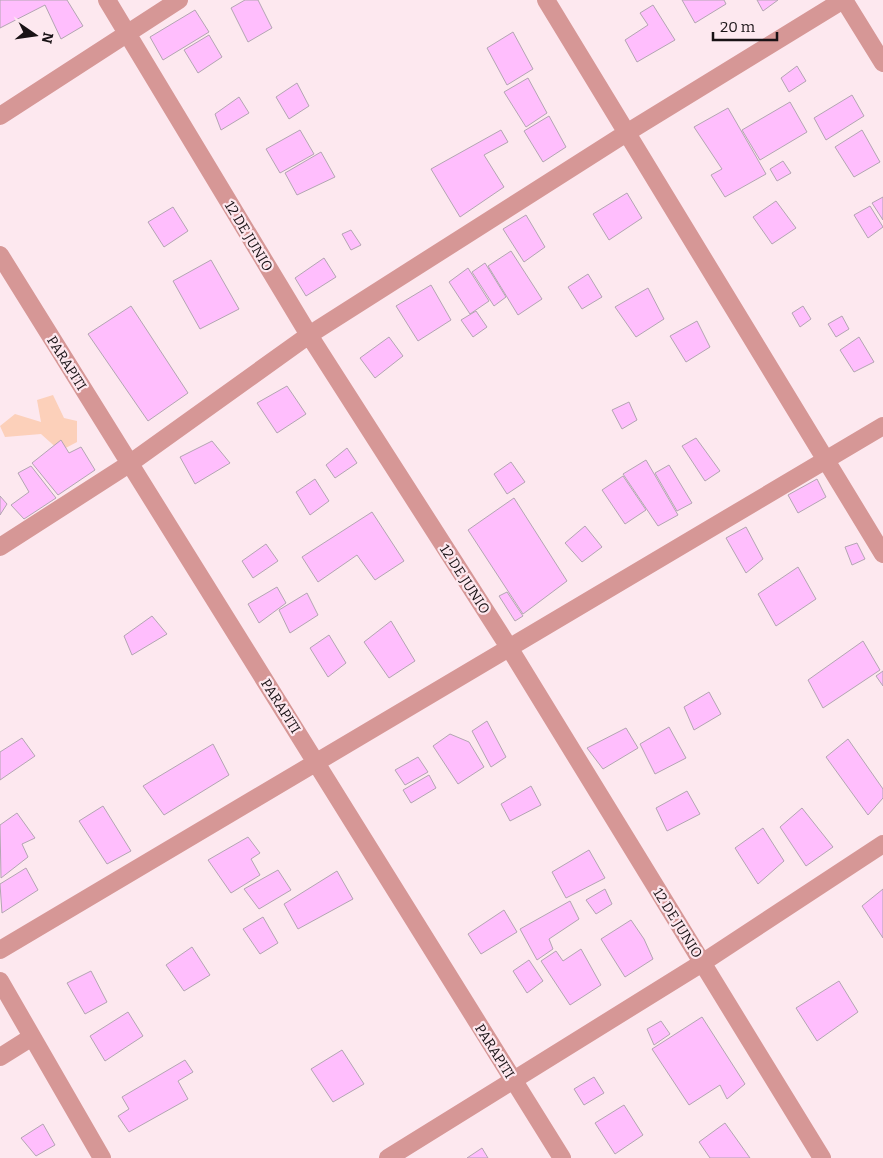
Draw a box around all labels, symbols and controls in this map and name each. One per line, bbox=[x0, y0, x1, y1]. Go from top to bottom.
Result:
north arrow bbox=[10, 10, 60, 60]
scale bar bbox=[713, 10, 777, 42]
text: 20 m bbox=[720, 18, 756, 36]
text: N bbox=[38, 31, 57, 45]
street label: 12 DE JUNIO bbox=[221, 198, 276, 275]
street label: PARAPITI bbox=[43, 333, 90, 394]
street label: 12 DE JUNIO bbox=[436, 541, 493, 617]
street label: PARAPITI bbox=[257, 676, 304, 737]
street label: 12 DE JUNIO bbox=[649, 885, 706, 961]
street label: PARAPITI bbox=[471, 1021, 518, 1082]

